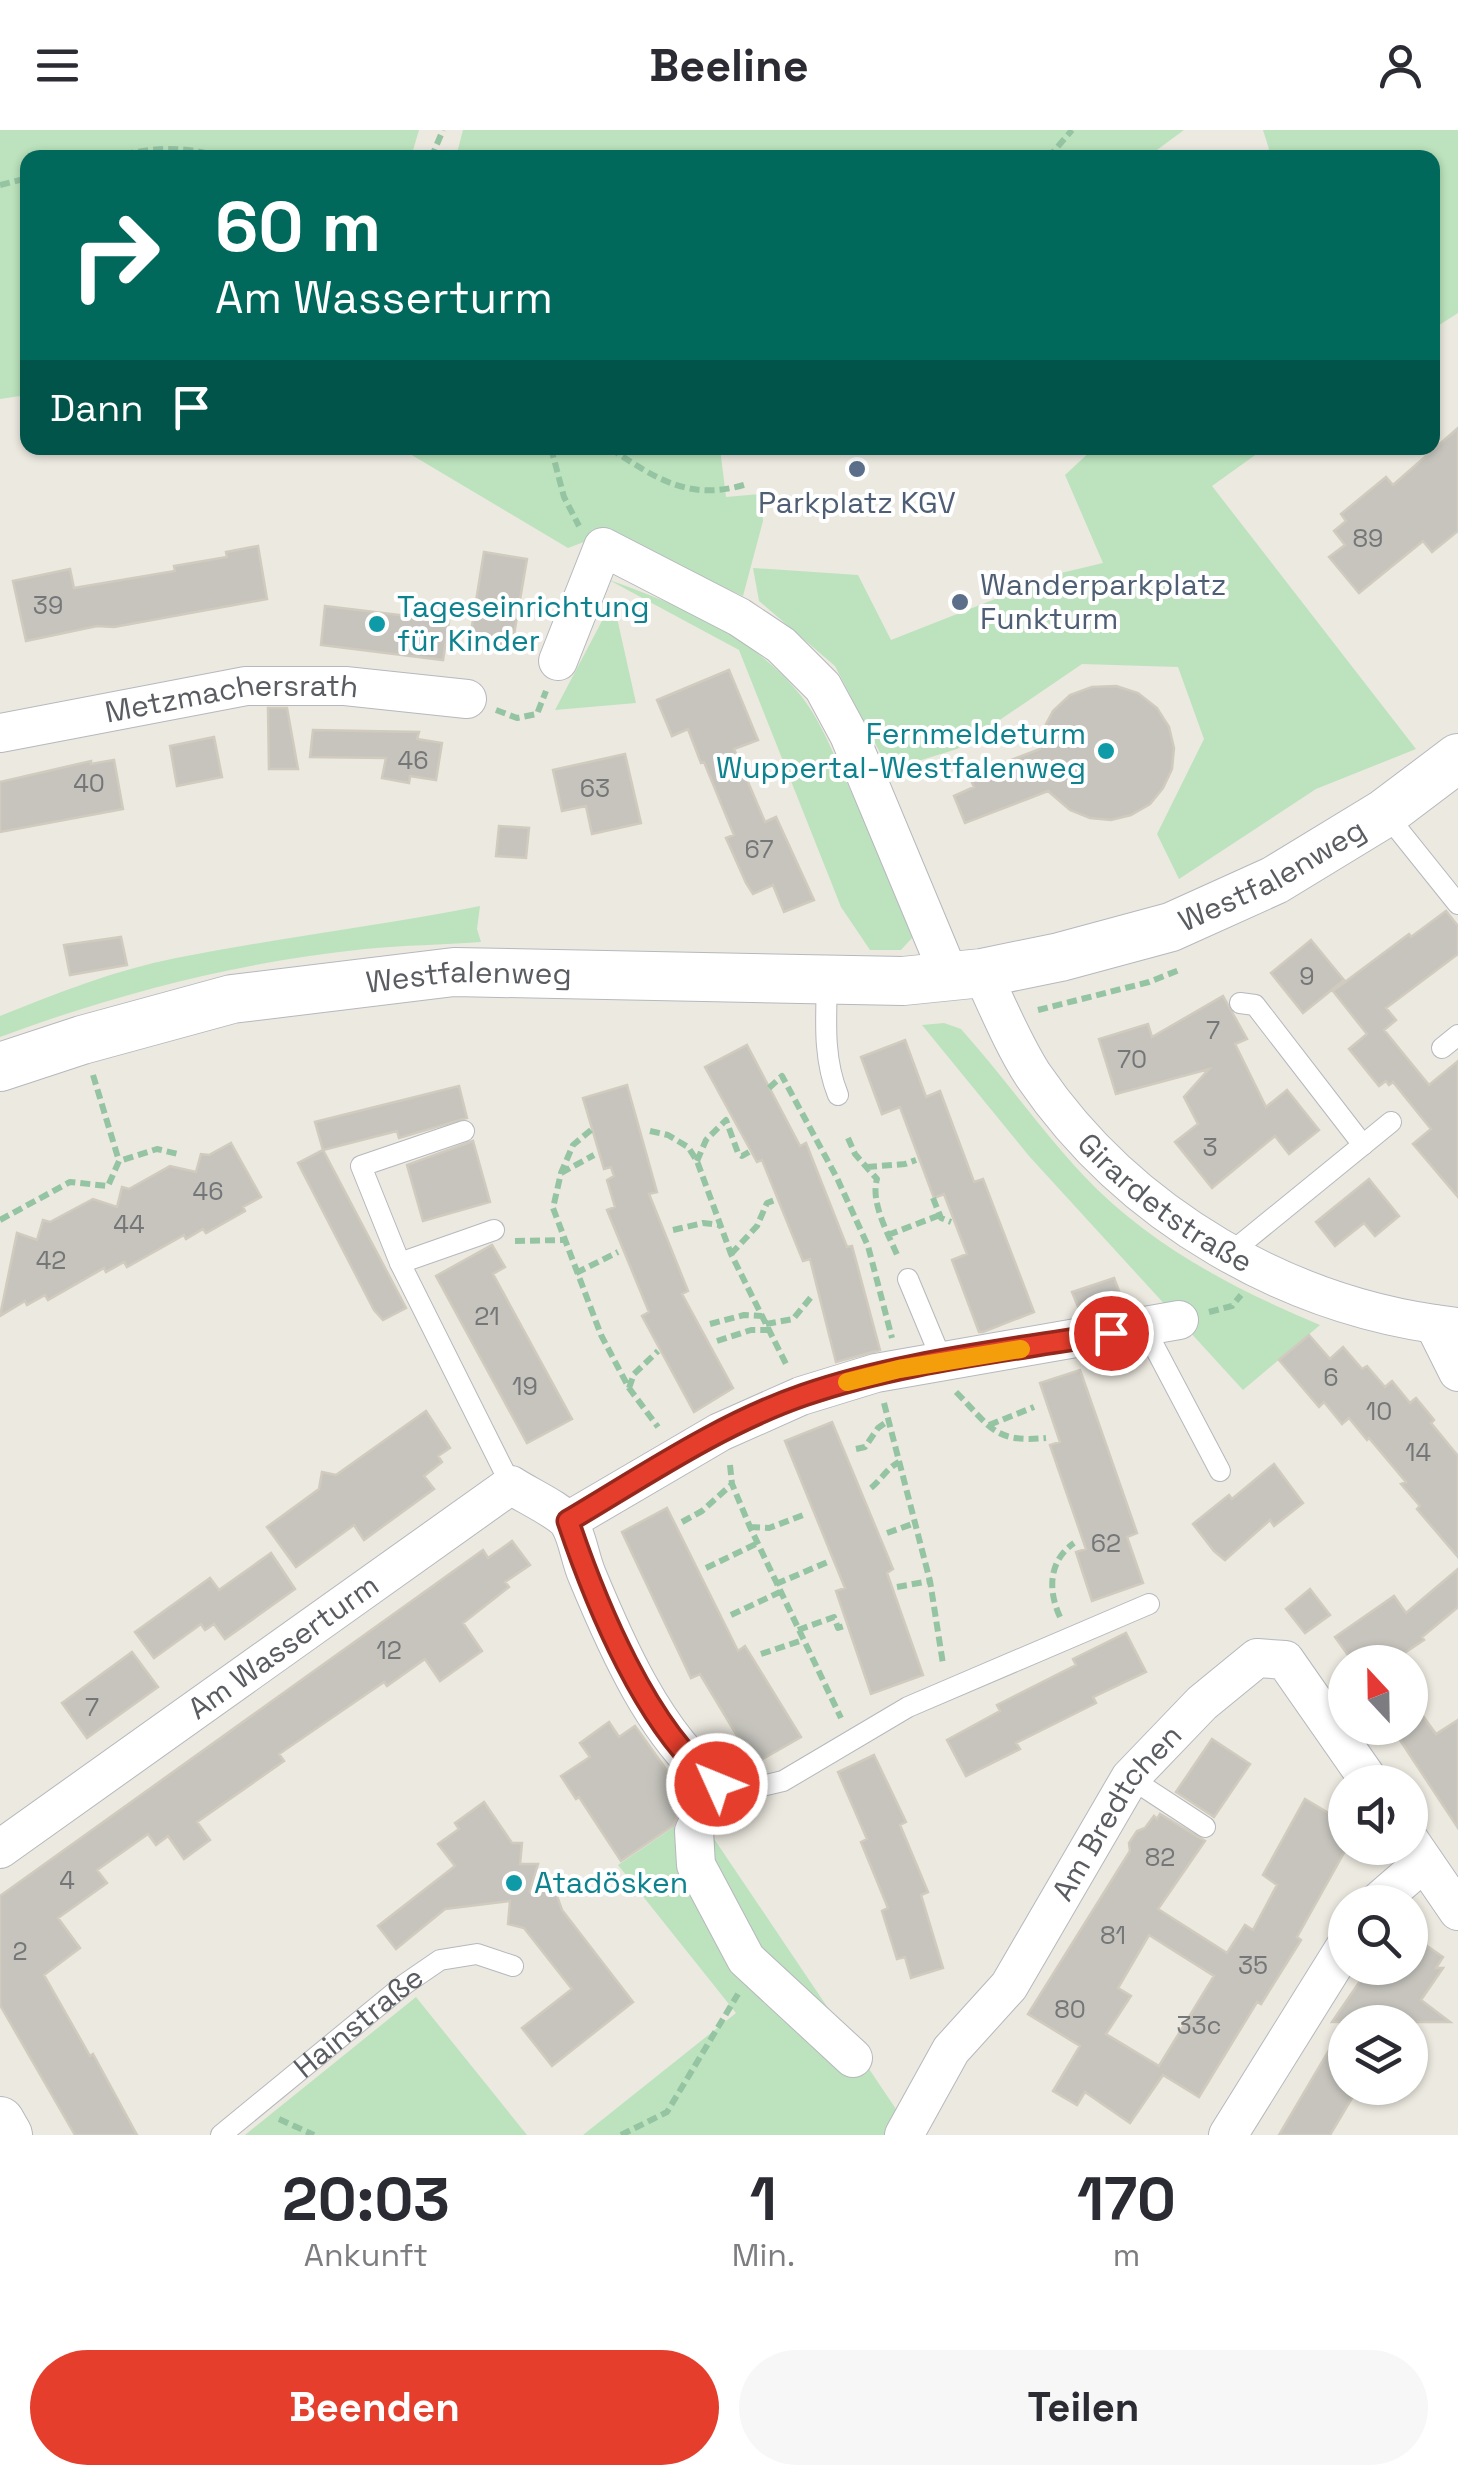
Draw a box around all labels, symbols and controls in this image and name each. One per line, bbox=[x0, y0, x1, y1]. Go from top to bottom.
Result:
text: Beeline bbox=[649, 37, 809, 94]
icon: menu bbox=[30, 38, 85, 93]
icon: person bbox=[1373, 38, 1428, 93]
text: 60 m bbox=[215, 182, 381, 271]
icon: right bbox=[50, 190, 180, 320]
text: Am Wasserturm bbox=[215, 269, 553, 326]
icon: arrive bbox=[164, 380, 219, 435]
text: Dann bbox=[50, 384, 144, 432]
marker: Parkplatz KGV bbox=[846, 458, 868, 480]
place label: Parkplatz KGV bbox=[758, 483, 956, 522]
house number: 89 bbox=[1353, 522, 1383, 554]
place label: Wanderparkplatz Funkturm bbox=[980, 565, 1226, 638]
place label: Tageseinrichtung für Kinder bbox=[397, 587, 650, 660]
house number: 39 bbox=[33, 589, 63, 621]
marker: Wanderparkplatz Funkturm bbox=[949, 591, 971, 613]
marker: Tageseinrichtung für Kinder bbox=[366, 613, 388, 635]
street label: Metzmachersrath bbox=[102, 665, 360, 732]
place label: Fernmeldeturm Wuppertal-Westfalenweg bbox=[716, 714, 1086, 787]
marker: Fernmeldeturm Wuppertal-Westfalenweg bbox=[1095, 740, 1117, 762]
house number: 46 bbox=[398, 744, 428, 776]
house number: 40 bbox=[73, 767, 105, 799]
house number: 63 bbox=[580, 772, 610, 804]
street label: Westfalenweg bbox=[1172, 810, 1372, 940]
house number: 67 bbox=[744, 833, 774, 865]
street label: Westfalenweg bbox=[364, 952, 572, 1002]
house number: 9 bbox=[1299, 960, 1315, 992]
house number: 7 bbox=[1206, 1014, 1220, 1046]
house number: 70 bbox=[1117, 1043, 1147, 1075]
street label: Girardetstraße bbox=[1069, 1124, 1259, 1281]
house number: 3 bbox=[1202, 1131, 1218, 1163]
house number: 46 bbox=[193, 1175, 223, 1207]
house number: 44 bbox=[113, 1208, 145, 1240]
house number: 42 bbox=[36, 1244, 66, 1276]
pin bbox=[1069, 1291, 1154, 1376]
house number: 21 bbox=[474, 1300, 500, 1332]
icon: arrive bbox=[1084, 1306, 1139, 1361]
house number: 6 bbox=[1323, 1361, 1339, 1393]
house number: 19 bbox=[512, 1370, 538, 1402]
house number: 10 bbox=[1366, 1395, 1392, 1427]
house number: 14 bbox=[1405, 1436, 1431, 1468]
house number: 62 bbox=[1091, 1527, 1121, 1559]
street label: Am Wasserturm bbox=[180, 1565, 386, 1728]
house number: 12 bbox=[376, 1634, 402, 1666]
north arrow bbox=[1328, 1645, 1428, 1745]
map controls bbox=[1328, 1645, 1428, 2105]
house number: 7 bbox=[85, 1691, 99, 1723]
street label: Am Bredtchen bbox=[1043, 1716, 1190, 1908]
position arrow bbox=[665, 1732, 769, 1836]
button: sound bbox=[1328, 1765, 1428, 1865]
house number: 82 bbox=[1145, 1841, 1175, 1873]
place label: Atadösken bbox=[534, 1863, 688, 1902]
house number: 4 bbox=[59, 1864, 75, 1896]
marker: Atadösken bbox=[503, 1872, 525, 1894]
button: search bbox=[1328, 1885, 1428, 1985]
house number: 81 bbox=[1100, 1919, 1126, 1951]
house number: 2 bbox=[12, 1935, 28, 1967]
house number: 35 bbox=[1238, 1949, 1268, 1981]
street label: Hainstraße bbox=[285, 1957, 431, 2086]
house number: 80 bbox=[1054, 1993, 1086, 2025]
button: layers bbox=[1328, 2005, 1428, 2105]
house number: 33c bbox=[1176, 2009, 1222, 2041]
text: 20:03 bbox=[282, 2161, 450, 2238]
text: 1 bbox=[750, 2161, 777, 2238]
text: 170 bbox=[1077, 2161, 1176, 2238]
text: Ankunft bbox=[304, 2235, 428, 2275]
text: Min. bbox=[732, 2235, 795, 2275]
text: m bbox=[1113, 2235, 1140, 2275]
button: Beenden bbox=[30, 2350, 719, 2465]
button: Teilen bbox=[739, 2350, 1428, 2465]

